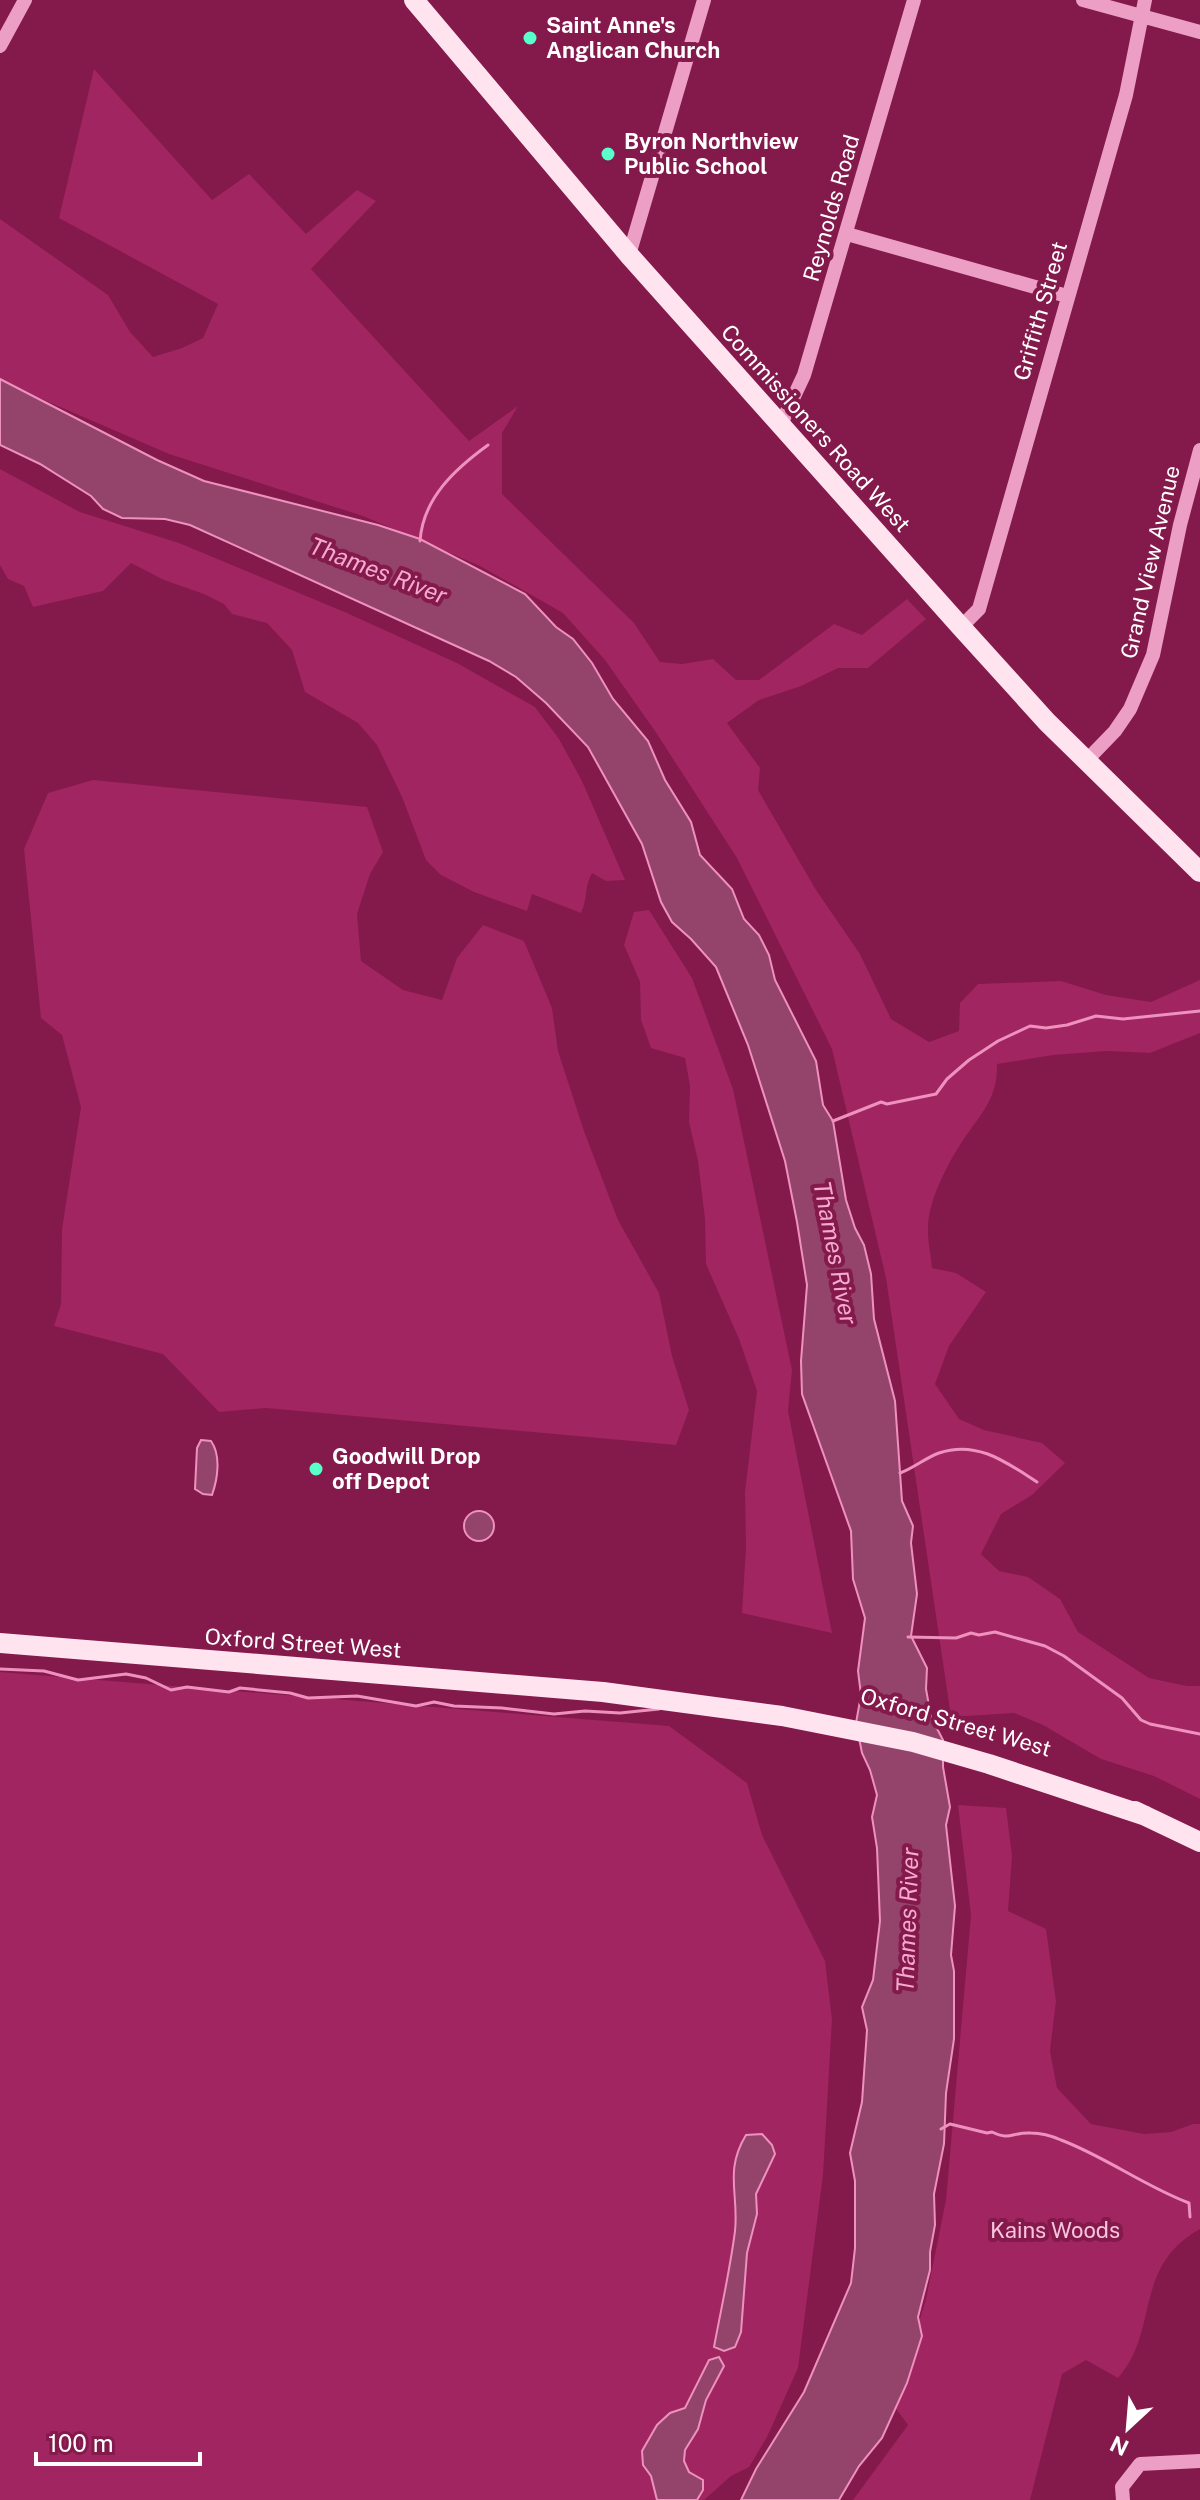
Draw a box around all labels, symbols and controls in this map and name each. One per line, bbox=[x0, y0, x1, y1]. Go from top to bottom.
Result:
place label: Saint Anne's Anglican Church bbox=[546, 12, 720, 63]
marker: Saint Anne's Anglican Church bbox=[521, 29, 539, 47]
place label: Byron Northview Public School bbox=[624, 128, 799, 179]
street label: Reynolds Road bbox=[798, 132, 864, 284]
marker: Byron Northview Public School bbox=[599, 145, 617, 163]
street label: Griffith Street bbox=[1008, 239, 1072, 383]
street label: Commissioners Road West bbox=[716, 319, 916, 537]
street label: Grand View Avenue bbox=[1115, 463, 1185, 661]
water label: Thames River bbox=[306, 531, 452, 609]
water label: Thames River bbox=[808, 1179, 864, 1328]
place label: Goodwill Drop off Depot bbox=[332, 1443, 481, 1494]
marker: Goodwill Drop off Depot bbox=[307, 1460, 325, 1478]
street label: Oxford Street West bbox=[204, 1623, 402, 1663]
street label: Oxford Street West bbox=[858, 1682, 1054, 1762]
water label: Thames River bbox=[890, 1846, 924, 1993]
park label: Kains Woods bbox=[990, 2217, 1120, 2243]
north arrow bbox=[1088, 2388, 1168, 2468]
scale bar bbox=[36, 2416, 200, 2466]
text: 100 m bbox=[48, 2429, 114, 2457]
text: N bbox=[1106, 2431, 1133, 2461]

